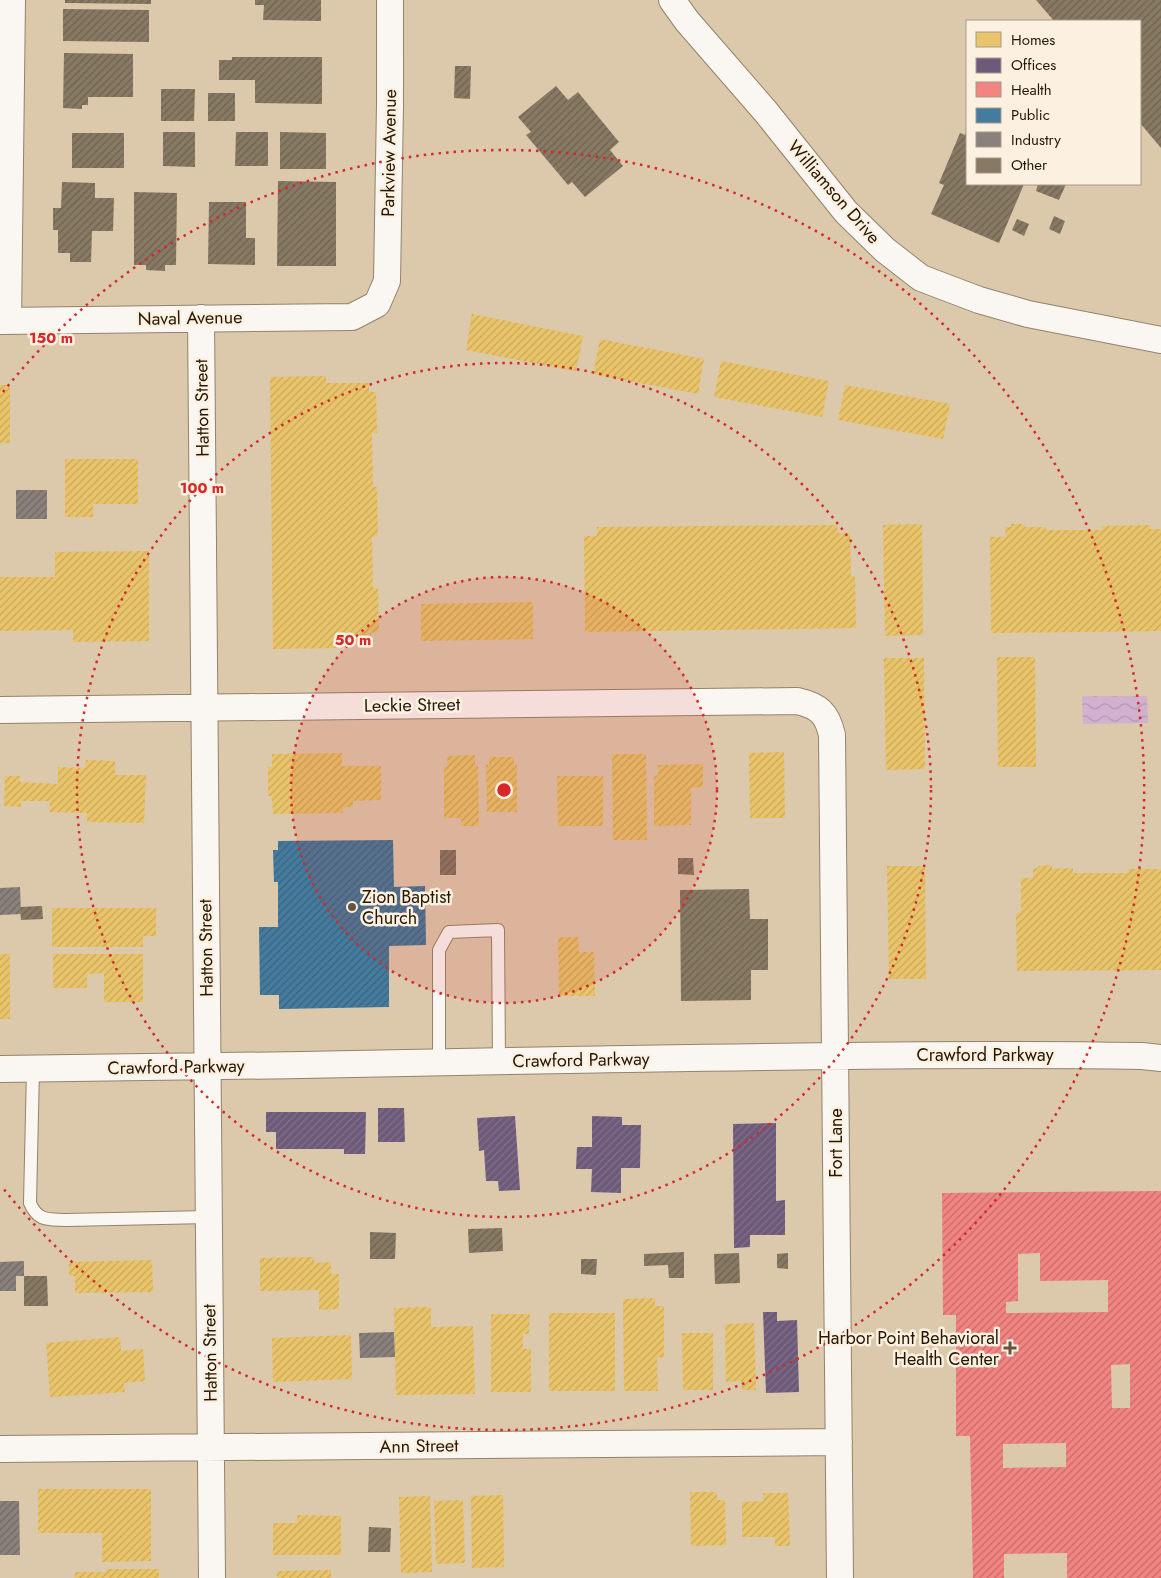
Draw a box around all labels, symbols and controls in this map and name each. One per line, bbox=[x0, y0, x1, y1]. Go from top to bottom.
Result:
legend bbox=[966, 20, 1141, 185]
text: Homes bbox=[1011, 29, 1055, 51]
text: Offices bbox=[1011, 54, 1056, 76]
text: Health bbox=[1011, 79, 1052, 101]
street label: Parkview Avenue bbox=[375, 89, 403, 217]
text: Public bbox=[1011, 104, 1050, 126]
text: Industry bbox=[1011, 129, 1061, 151]
street label: Williamson Drive bbox=[782, 134, 886, 250]
text: Other bbox=[1011, 154, 1048, 176]
street label: Naval Avenue bbox=[137, 304, 243, 332]
text: 150 m bbox=[29, 327, 73, 349]
street label: Hatton Street bbox=[188, 358, 216, 457]
text: 100 m bbox=[180, 477, 224, 499]
text: 50 m bbox=[335, 629, 371, 651]
street label: Leckie Street bbox=[364, 691, 461, 719]
centre of rings bbox=[495, 781, 513, 799]
place label: Zion Baptist Church bbox=[362, 884, 451, 931]
street label: Hatton Street bbox=[192, 898, 220, 997]
marker: Zion Baptist Church bbox=[346, 901, 358, 913]
street label: Crawford Parkway bbox=[916, 1042, 1054, 1068]
street label: Crawford Parkway bbox=[512, 1046, 650, 1074]
street label: Crawford Parkway bbox=[107, 1053, 245, 1081]
street label: Fort Lane bbox=[823, 1108, 849, 1178]
street label: Hatton Street bbox=[196, 1303, 224, 1402]
place label: Harbor Point Behavioral Health Center bbox=[818, 1325, 1000, 1372]
marker: Harbor Point Behavioral Health Center bbox=[1003, 1341, 1017, 1355]
street label: Ann Street bbox=[379, 1432, 459, 1460]

